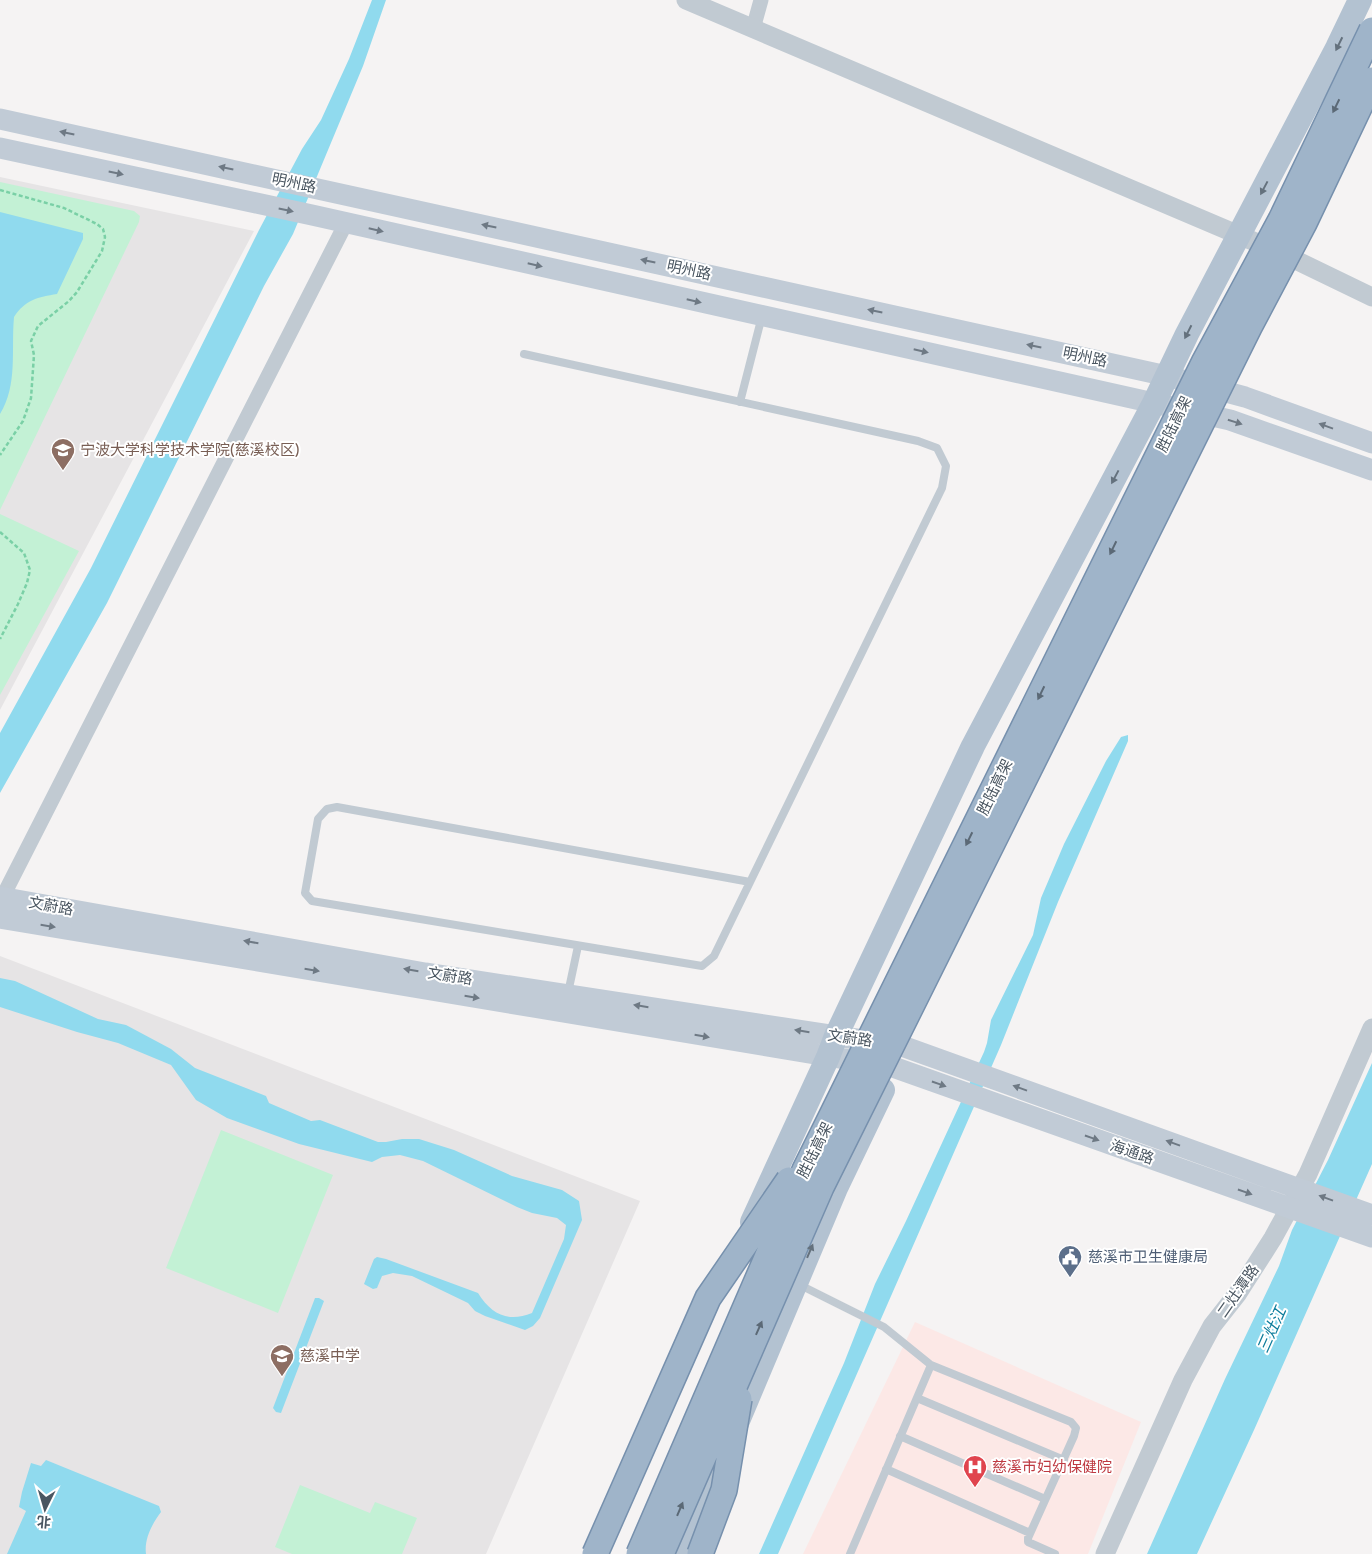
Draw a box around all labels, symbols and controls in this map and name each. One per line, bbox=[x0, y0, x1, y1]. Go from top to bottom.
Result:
one-way arrow bbox=[1335, 37, 1343, 51]
one-way arrow bbox=[1332, 99, 1340, 113]
one-way arrow bbox=[59, 129, 75, 137]
one-way arrow bbox=[218, 164, 234, 172]
one-way arrow bbox=[108, 170, 124, 178]
street label: 明州路 bbox=[270, 170, 318, 196]
one-way arrow bbox=[1260, 181, 1268, 195]
one-way arrow bbox=[279, 206, 294, 214]
one-way arrow bbox=[482, 222, 497, 230]
one-way arrow bbox=[369, 226, 384, 234]
one-way arrow bbox=[640, 257, 655, 265]
street label: 明州路 bbox=[665, 257, 713, 283]
one-way arrow bbox=[527, 261, 543, 269]
one-way arrow bbox=[686, 297, 701, 305]
one-way arrow bbox=[867, 307, 882, 315]
one-way arrow bbox=[1184, 325, 1192, 339]
one-way arrow bbox=[1026, 342, 1041, 350]
street label: 明州路 bbox=[1061, 344, 1109, 370]
one-way arrow bbox=[913, 347, 928, 355]
street label: 胜陆高架 bbox=[1153, 393, 1195, 455]
one-way arrow bbox=[1228, 419, 1243, 427]
one-way arrow bbox=[1318, 422, 1333, 430]
school or university icon: 宁波大学科学技术学院(慈溪校区) bbox=[50, 437, 76, 471]
place label: 宁波大学科学技术学院(慈溪校区) bbox=[80, 441, 299, 459]
one-way arrow bbox=[1111, 470, 1119, 484]
one-way arrow bbox=[1109, 541, 1117, 555]
one-way arrow bbox=[1037, 686, 1045, 700]
street label: 胜陆高架 bbox=[974, 756, 1016, 818]
one-way arrow bbox=[965, 832, 973, 846]
street label: 文蔚路 bbox=[27, 893, 75, 919]
one-way arrow bbox=[40, 923, 56, 931]
one-way arrow bbox=[243, 937, 259, 945]
street label: 文蔚路 bbox=[426, 964, 474, 988]
one-way arrow bbox=[403, 966, 419, 974]
one-way arrow bbox=[304, 967, 320, 975]
one-way arrow bbox=[465, 994, 481, 1002]
one-way arrow bbox=[633, 1002, 649, 1010]
street label: 文蔚路 bbox=[826, 1026, 874, 1050]
one-way arrow bbox=[793, 1027, 809, 1035]
one-way arrow bbox=[694, 1032, 710, 1040]
one-way arrow bbox=[932, 1080, 947, 1088]
one-way arrow bbox=[1013, 1084, 1028, 1091]
street label: 胜陆高架 bbox=[794, 1119, 836, 1181]
one-way arrow bbox=[1085, 1134, 1100, 1142]
street label: 海通路 bbox=[1108, 1136, 1156, 1168]
one-way arrow bbox=[1165, 1139, 1180, 1147]
one-way arrow bbox=[1238, 1189, 1253, 1196]
one-way arrow bbox=[1318, 1194, 1333, 1202]
one-way arrow bbox=[806, 1243, 814, 1258]
public building icon: 慈溪市卫生健康局 bbox=[1057, 1244, 1083, 1278]
place label: 慈溪市卫生健康局 bbox=[1088, 1248, 1208, 1266]
street label: 二灶潭路 bbox=[1213, 1261, 1263, 1321]
water label: 三灶江 bbox=[1253, 1302, 1292, 1356]
one-way arrow bbox=[756, 1321, 764, 1335]
school or university icon: 慈溪中学 bbox=[269, 1343, 295, 1377]
place label: 慈溪中学 bbox=[300, 1347, 360, 1365]
hospital icon: 慈溪市妇幼保健院 bbox=[962, 1454, 988, 1488]
place label: 慈溪市妇幼保健院 bbox=[992, 1458, 1112, 1476]
north arrow bbox=[20, 1484, 70, 1534]
one-way arrow bbox=[677, 1502, 685, 1516]
text: 北 bbox=[36, 1512, 52, 1531]

